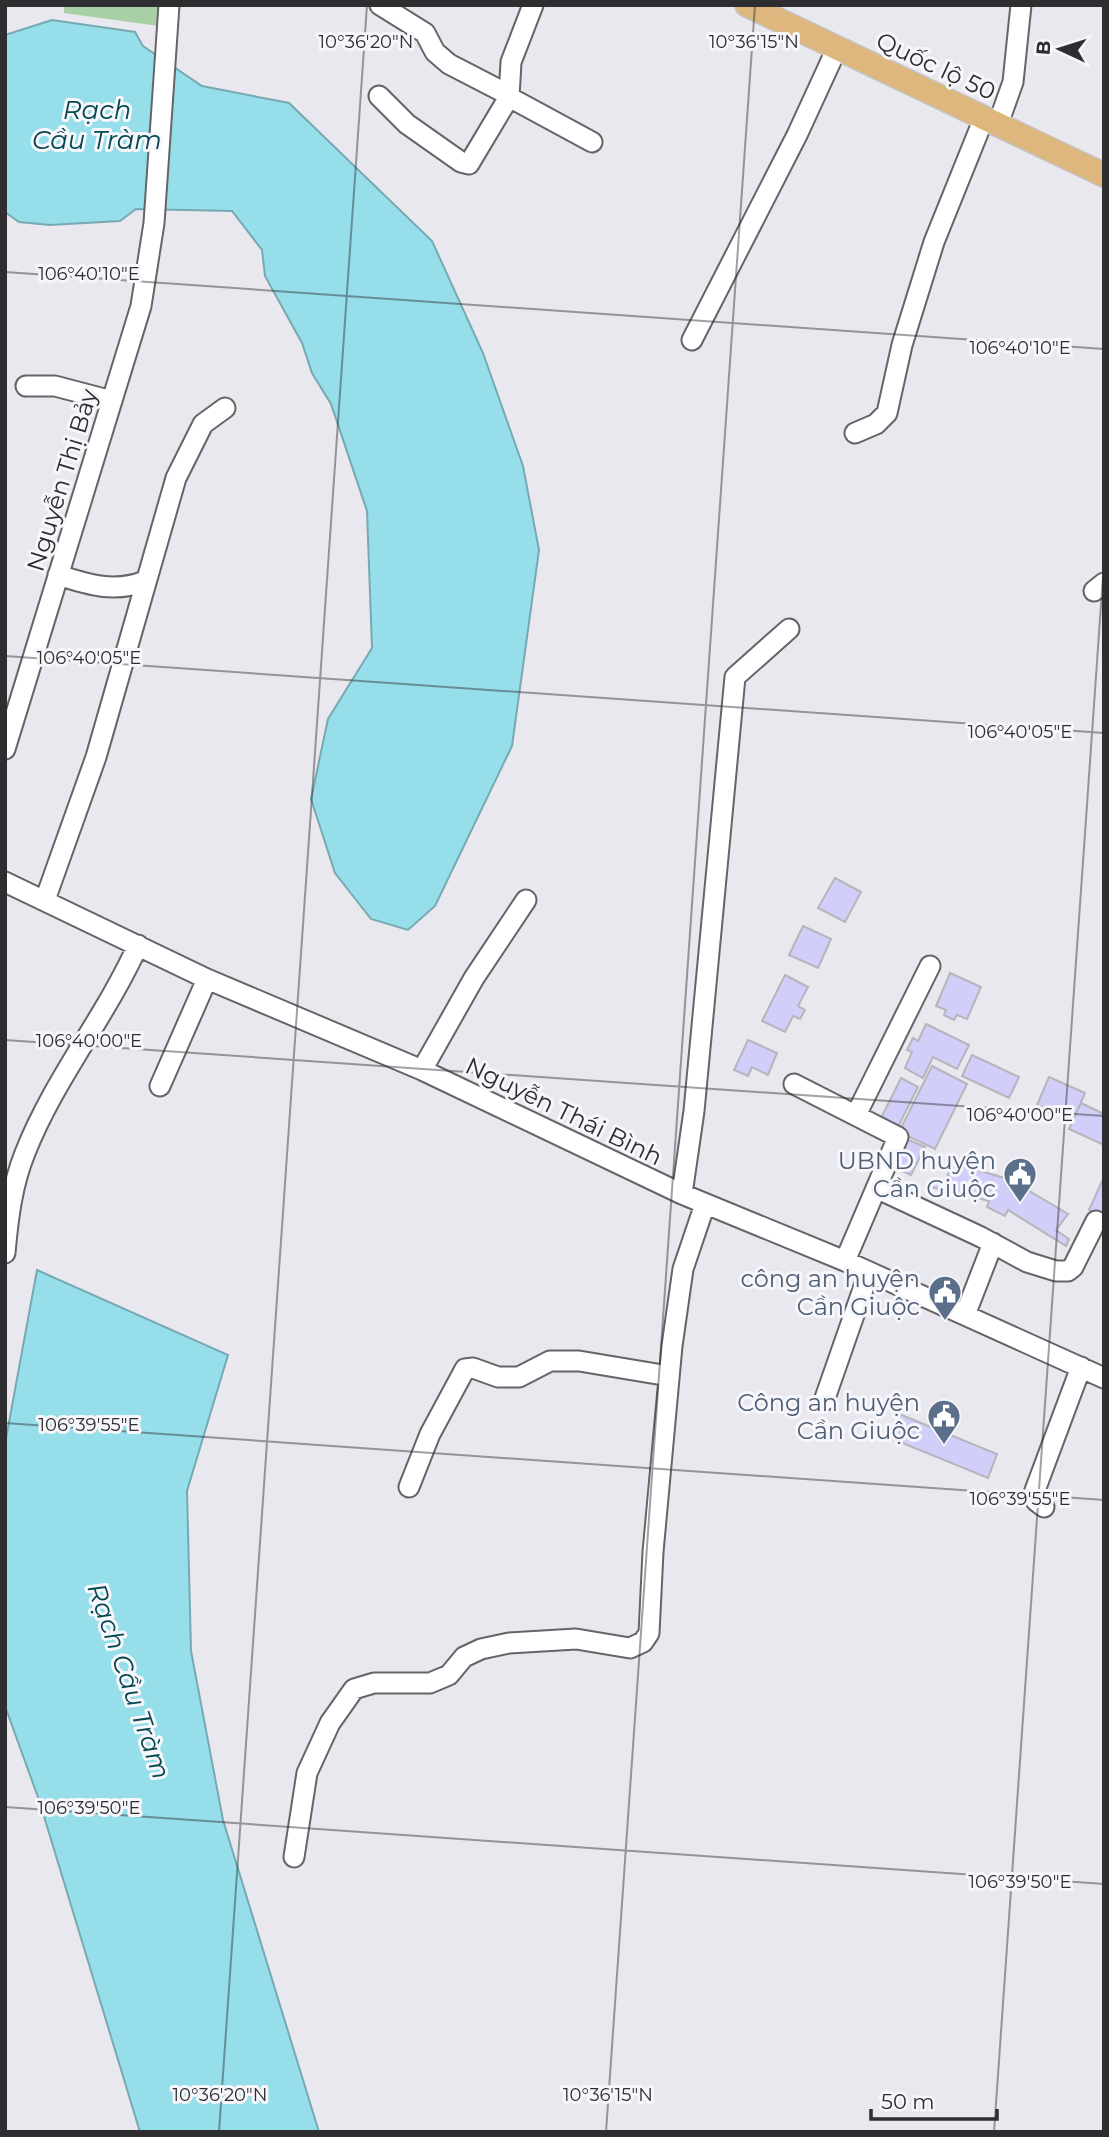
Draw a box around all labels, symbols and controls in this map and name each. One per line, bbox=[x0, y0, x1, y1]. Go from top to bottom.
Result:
north arrow bbox=[1025, 14, 1095, 84]
street label: Quốc lộ 50 bbox=[872, 26, 1000, 106]
text: 10°36'20"N bbox=[319, 31, 413, 53]
text: 10°36'15"N bbox=[709, 31, 799, 53]
text: B bbox=[1032, 40, 1056, 56]
water label: Rạch Cầu Tràm bbox=[32, 94, 162, 156]
text: 106°40'10"E bbox=[38, 263, 140, 285]
text: 106°40'10"E bbox=[969, 337, 1071, 359]
street label: Nguyễn Thị Bảy bbox=[20, 385, 104, 575]
text: 106°40'05"E bbox=[37, 647, 141, 669]
text: 106°40'05"E bbox=[968, 721, 1072, 743]
text: 106°40'00"E bbox=[36, 1030, 142, 1052]
street label: Nguyễn Thái Bình bbox=[461, 1051, 667, 1171]
text: 106°40'00"E bbox=[967, 1104, 1073, 1126]
place label: UBND huyện Cần Giuộc bbox=[838, 1146, 996, 1203]
public building icon: UBND huyện Cần Giuộc bbox=[1001, 1155, 1039, 1204]
place label: công an huyện Cần Giuộc bbox=[740, 1264, 920, 1321]
public building icon: công an huyện Cần Giuộc bbox=[926, 1273, 964, 1322]
place label: Công an huyện Cần Giuộc bbox=[737, 1388, 920, 1445]
public building icon: Công an huyện Cần Giuộc bbox=[925, 1397, 963, 1446]
text: 106°39'55"E bbox=[39, 1414, 139, 1436]
text: 106°39'55"E bbox=[970, 1488, 1070, 1510]
water label: Rạch Cầu Tràm bbox=[80, 1579, 178, 1783]
text: 106°39'50"E bbox=[38, 1797, 140, 1819]
text: 106°39'50"E bbox=[969, 1871, 1071, 1893]
scale bar bbox=[871, 2078, 997, 2122]
text: 10°36'20"N bbox=[173, 2084, 267, 2106]
text: 10°36'15"N bbox=[563, 2084, 653, 2106]
text: 50 m bbox=[881, 2089, 935, 2114]

